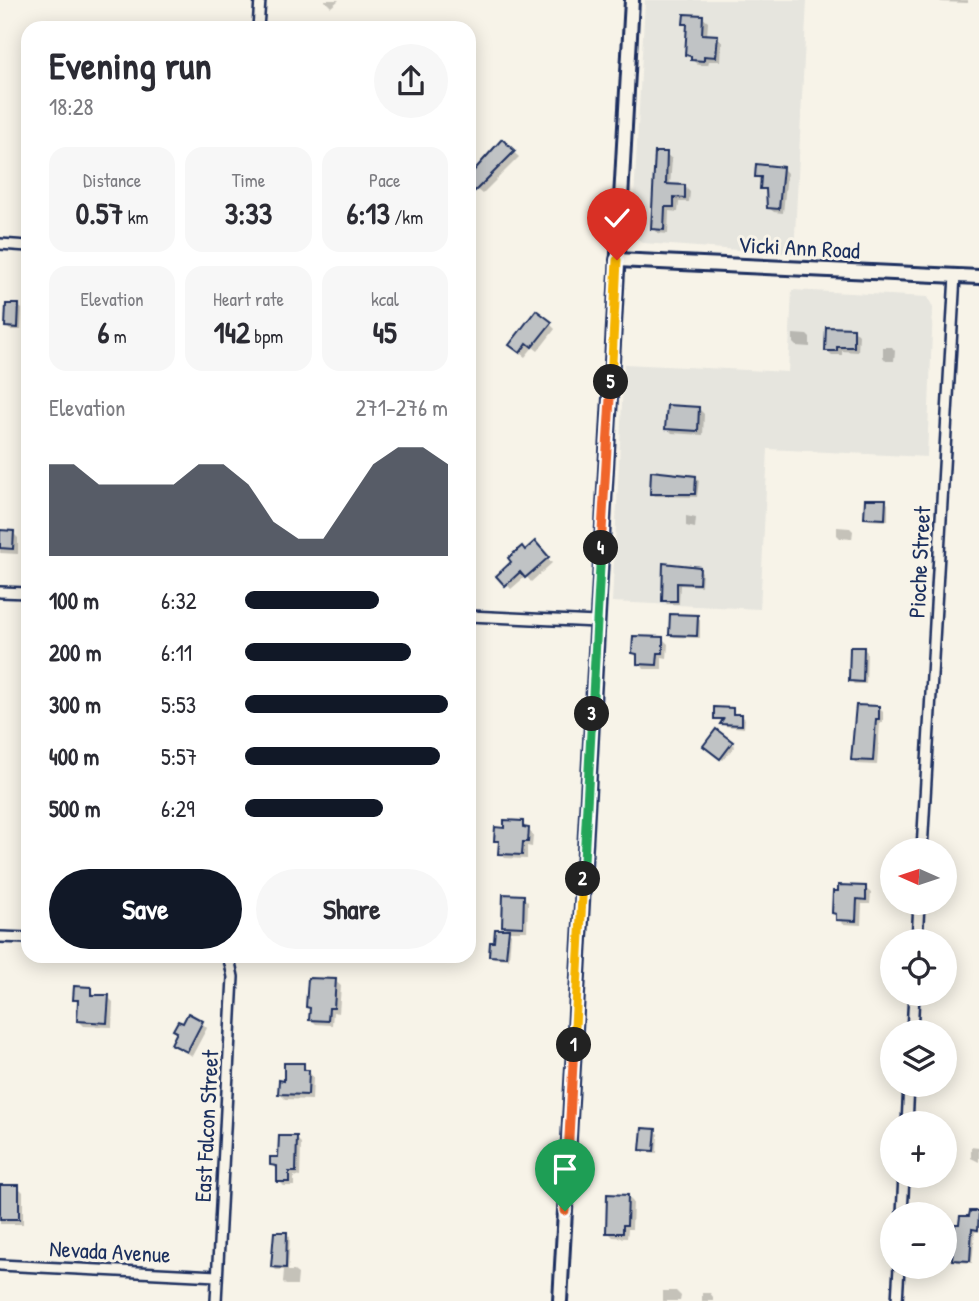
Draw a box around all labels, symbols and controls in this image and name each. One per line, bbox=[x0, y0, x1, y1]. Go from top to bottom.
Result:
text: Evening run bbox=[49, 39, 212, 91]
button: share bbox=[374, 44, 448, 118]
text: 18:28 bbox=[49, 91, 93, 122]
text: Distance bbox=[83, 167, 141, 193]
text: Time bbox=[232, 167, 265, 193]
text: Pace bbox=[369, 167, 401, 193]
pin bbox=[587, 188, 647, 260]
text: 0.57 bbox=[76, 193, 123, 233]
text: 3:33 bbox=[225, 193, 272, 233]
text: 6:13 bbox=[347, 193, 390, 233]
icon: check bbox=[598, 199, 636, 237]
text: km bbox=[123, 204, 148, 230]
text: /km bbox=[390, 204, 423, 230]
street label: Vicki Ann Road bbox=[737, 228, 861, 266]
text: Elevation bbox=[81, 286, 144, 312]
text: Heart rate bbox=[213, 286, 284, 312]
text: kcal bbox=[371, 286, 399, 312]
text: 6 bbox=[98, 312, 110, 352]
text: 142 bbox=[214, 312, 250, 352]
text: 45 bbox=[373, 312, 397, 352]
text: m bbox=[110, 323, 127, 349]
text: bpm bbox=[250, 323, 283, 349]
pin: 5 bbox=[594, 364, 628, 400]
text: 5 bbox=[606, 368, 615, 394]
text: Elevation bbox=[49, 392, 125, 423]
text: 271–276 m bbox=[356, 392, 448, 423]
street label: Pioche Street bbox=[901, 504, 937, 619]
pin: 4 bbox=[584, 530, 618, 566]
text: 4 bbox=[597, 534, 604, 560]
text: 100 m bbox=[49, 585, 99, 616]
text: 6:32 bbox=[161, 585, 197, 616]
text: 200 m bbox=[49, 637, 101, 668]
text: 6:11 bbox=[161, 637, 192, 668]
text: 300 m bbox=[49, 689, 101, 720]
text: 5:53 bbox=[161, 689, 196, 720]
pin: 3 bbox=[574, 696, 610, 732]
text: 3 bbox=[587, 700, 596, 726]
text: 400 m bbox=[49, 741, 99, 772]
text: 5:57 bbox=[161, 741, 197, 772]
text: 500 m bbox=[49, 793, 100, 824]
text: 6:29 bbox=[161, 793, 195, 824]
north arrow bbox=[880, 838, 957, 915]
map controls bbox=[880, 838, 957, 1279]
pin: 2 bbox=[566, 862, 600, 896]
text: 2 bbox=[578, 865, 587, 891]
button: Save bbox=[49, 869, 242, 949]
button: Share bbox=[256, 869, 448, 949]
button: locate bbox=[880, 929, 957, 1006]
button: layers bbox=[880, 1020, 957, 1097]
pin: 1 bbox=[556, 1028, 592, 1062]
text: 1 bbox=[570, 1031, 577, 1057]
street label: East Falcon Street bbox=[187, 1048, 226, 1203]
button: + bbox=[880, 1111, 957, 1188]
pin bbox=[535, 1139, 595, 1211]
icon: arrive bbox=[546, 1150, 584, 1188]
button: − bbox=[880, 1202, 957, 1279]
street label: Nevada Avenue bbox=[49, 1232, 171, 1270]

